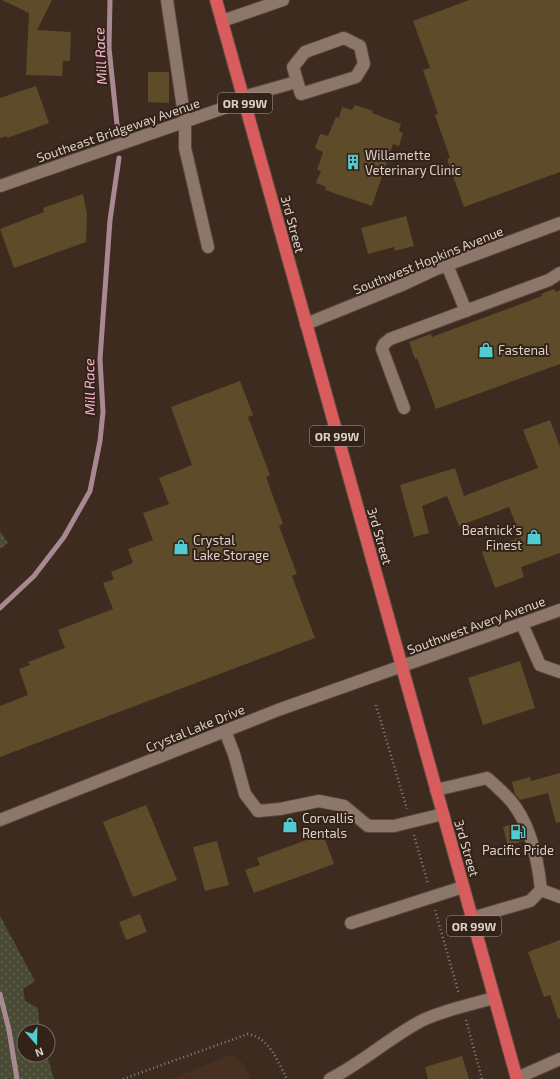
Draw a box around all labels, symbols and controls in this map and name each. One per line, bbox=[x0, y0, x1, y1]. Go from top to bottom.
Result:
water label: Mill Race bbox=[90, 26, 110, 85]
road number: OR 99W bbox=[218, 93, 272, 113]
street label: Southeast Bridgeway Avenue bbox=[34, 94, 202, 166]
place label: Willamette Veterinary Clinic bbox=[365, 147, 461, 178]
building icon: Willamette Veterinary Clinic bbox=[344, 153, 362, 171]
street label: 3rd Street bbox=[278, 194, 308, 255]
street label: Southwest Hopkins Avenue bbox=[351, 223, 505, 297]
shop icon: Fastenal bbox=[477, 341, 495, 359]
place label: Fastenal bbox=[498, 342, 549, 358]
water label: Mill Race bbox=[80, 358, 98, 416]
road number: OR 99W bbox=[310, 426, 364, 446]
street label: 3rd Street bbox=[364, 506, 396, 566]
place label: Beatnick's Finest bbox=[462, 522, 522, 553]
shop icon: Beatnick's Finest bbox=[525, 528, 543, 546]
place label: Crystal Lake Storage bbox=[193, 532, 269, 563]
shop icon: Crystal Lake Storage bbox=[172, 538, 190, 556]
street label: Southwest Avery Avenue bbox=[405, 593, 547, 657]
street label: Crystal Lake Drive bbox=[143, 701, 247, 755]
place label: Corvallis Rentals bbox=[302, 810, 354, 841]
shop icon: Corvallis Rentals bbox=[281, 816, 299, 834]
street label: 3rd Street bbox=[451, 818, 483, 878]
fuel station icon: Pacific Pride bbox=[509, 823, 527, 841]
place label: Pacific Pride bbox=[482, 842, 554, 858]
road number: OR 99W bbox=[447, 916, 501, 936]
north arrow bbox=[16, 1023, 56, 1063]
text: N bbox=[34, 1045, 46, 1060]

